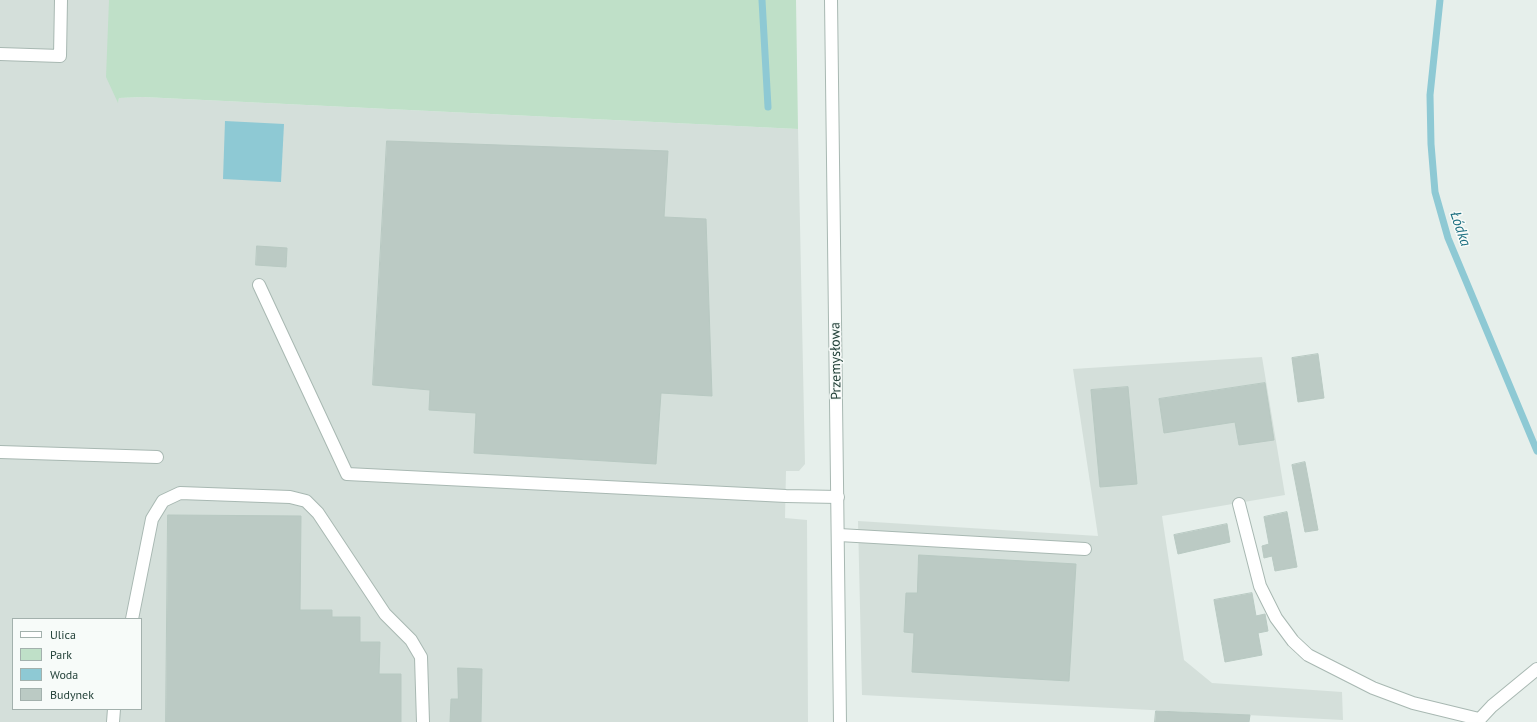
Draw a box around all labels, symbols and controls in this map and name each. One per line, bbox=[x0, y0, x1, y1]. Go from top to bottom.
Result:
water label: Łódka bbox=[1446, 209, 1474, 249]
street label: Przemysłowa bbox=[827, 322, 845, 400]
legend bbox=[12, 618, 142, 710]
text: Ulica bbox=[50, 627, 76, 642]
text: Park bbox=[50, 647, 72, 662]
text: Woda bbox=[50, 667, 78, 682]
text: Budynek bbox=[50, 687, 94, 702]

